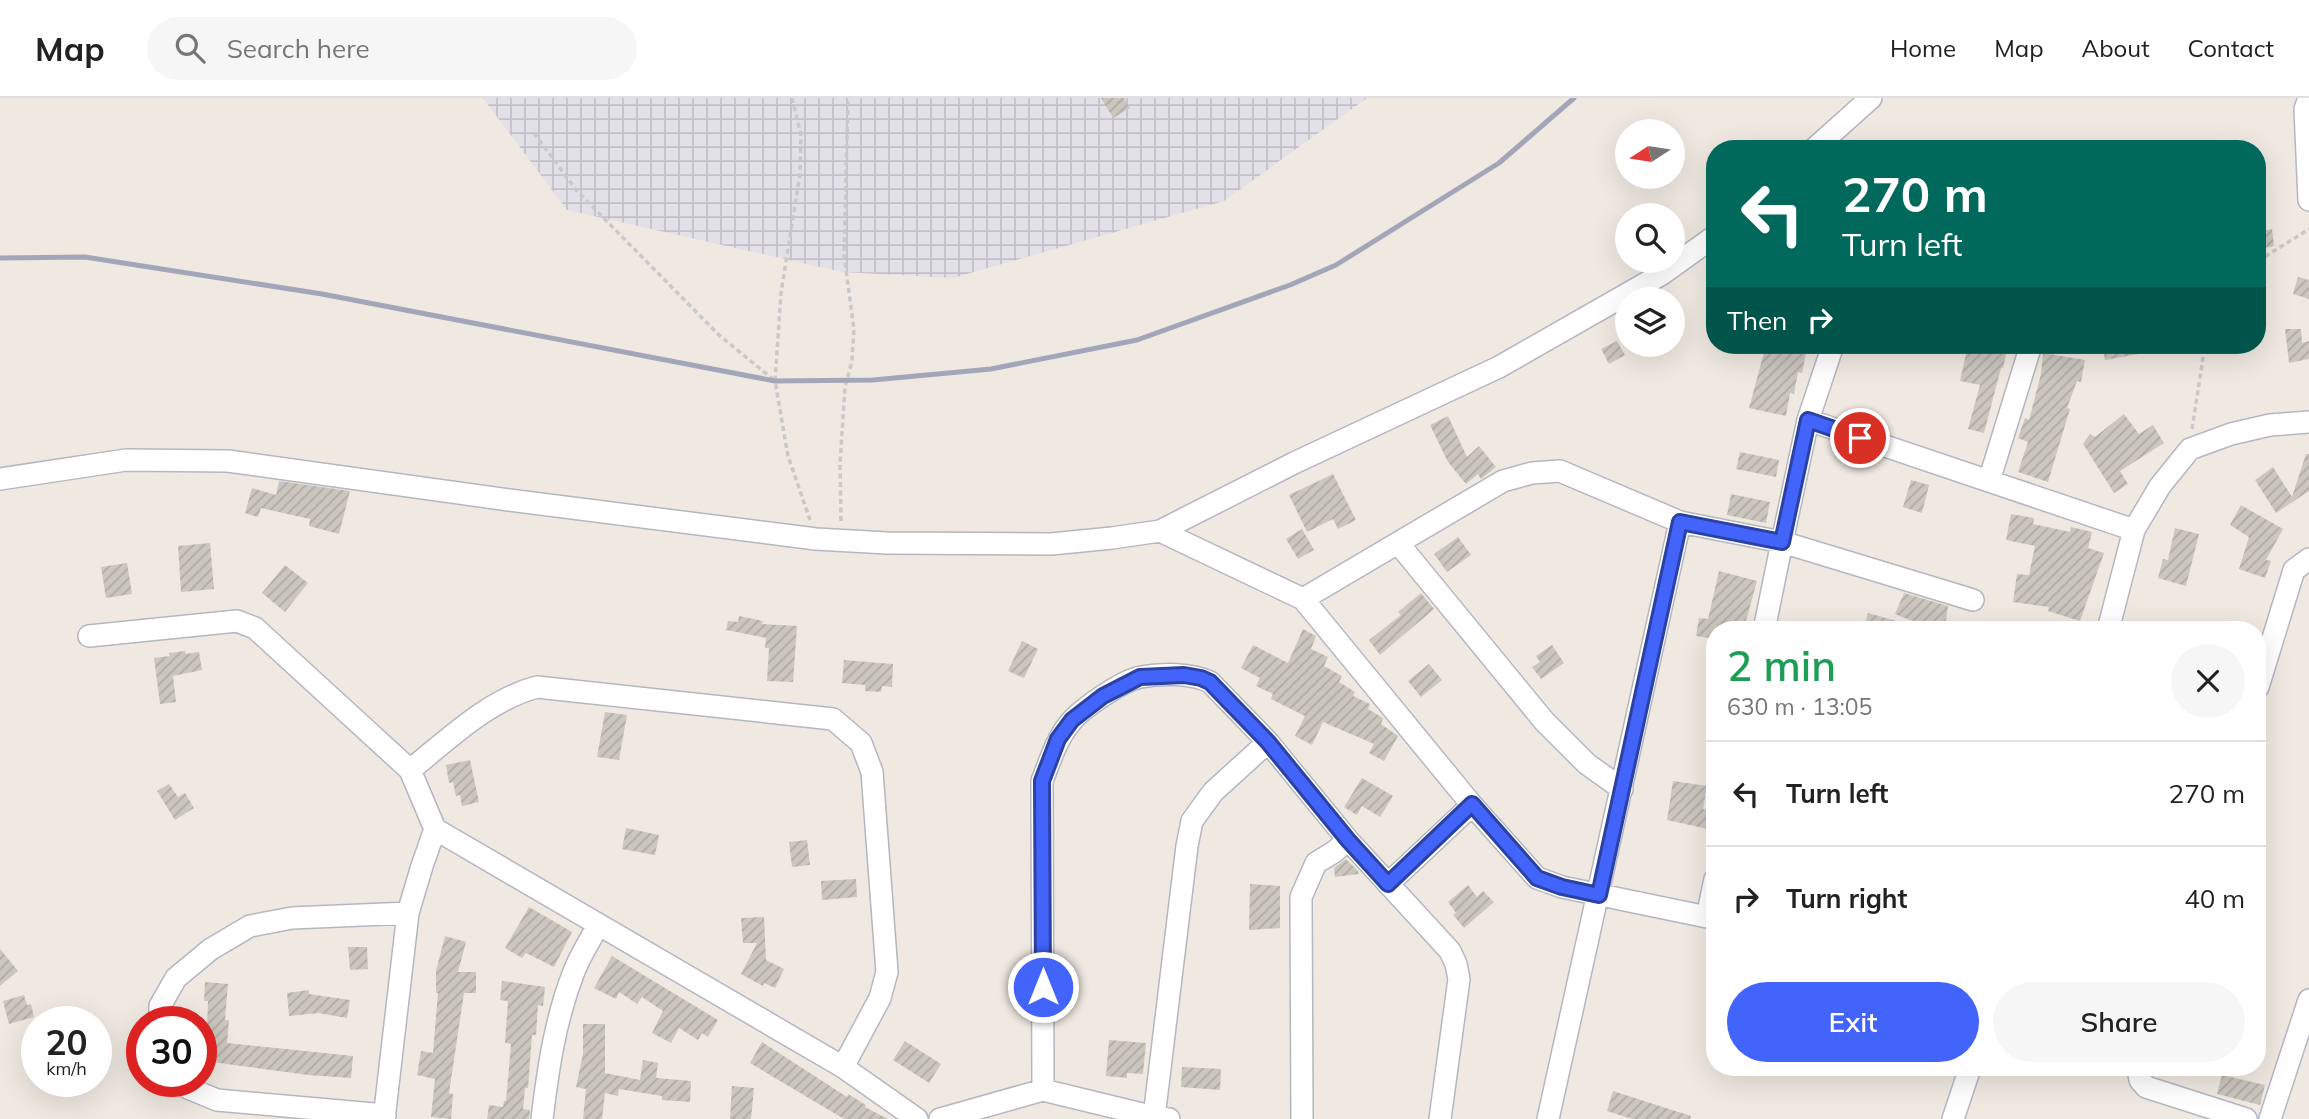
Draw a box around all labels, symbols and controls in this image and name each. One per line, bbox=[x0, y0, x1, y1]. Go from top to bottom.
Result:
search box bbox=[147, 17, 637, 80]
text: Map bbox=[35, 28, 105, 69]
icon: search bbox=[171, 29, 209, 67]
text: Search here bbox=[227, 32, 370, 65]
text: Home bbox=[1890, 33, 1956, 63]
text: Map bbox=[1994, 33, 2044, 63]
text: About bbox=[2082, 33, 2150, 63]
text: Contact bbox=[2188, 33, 2274, 63]
north arrow bbox=[1615, 119, 1685, 189]
map controls bbox=[1615, 119, 1685, 357]
text: 270 m bbox=[1842, 163, 1988, 224]
icon: left bbox=[1727, 168, 1818, 259]
button: search bbox=[1615, 203, 1685, 273]
text: Turn left bbox=[1842, 224, 1962, 264]
button: layers bbox=[1615, 287, 1685, 357]
icon: right bbox=[1801, 301, 1839, 339]
text: Then bbox=[1727, 304, 1787, 337]
pin bbox=[1830, 408, 1890, 468]
icon: arrive bbox=[1841, 419, 1879, 457]
text: 2 min bbox=[1727, 639, 1836, 692]
button: close bbox=[2171, 644, 2245, 718]
text: 630 m · 13:05 bbox=[1727, 692, 1872, 721]
icon: left bbox=[1727, 775, 1765, 813]
text: Turn left bbox=[1786, 777, 1888, 810]
text: 270 m bbox=[2169, 777, 2245, 810]
icon: right bbox=[1727, 880, 1765, 918]
text: Turn right bbox=[1786, 882, 1907, 915]
text: 40 m bbox=[2184, 882, 2245, 915]
position arrow bbox=[1006, 950, 1080, 1024]
button: Exit bbox=[1727, 982, 1979, 1062]
button: Share bbox=[1993, 982, 2245, 1062]
speed limit sign: 30 bbox=[126, 1006, 217, 1097]
text: 20 bbox=[45, 1020, 88, 1064]
text: km/h bbox=[46, 1057, 87, 1080]

